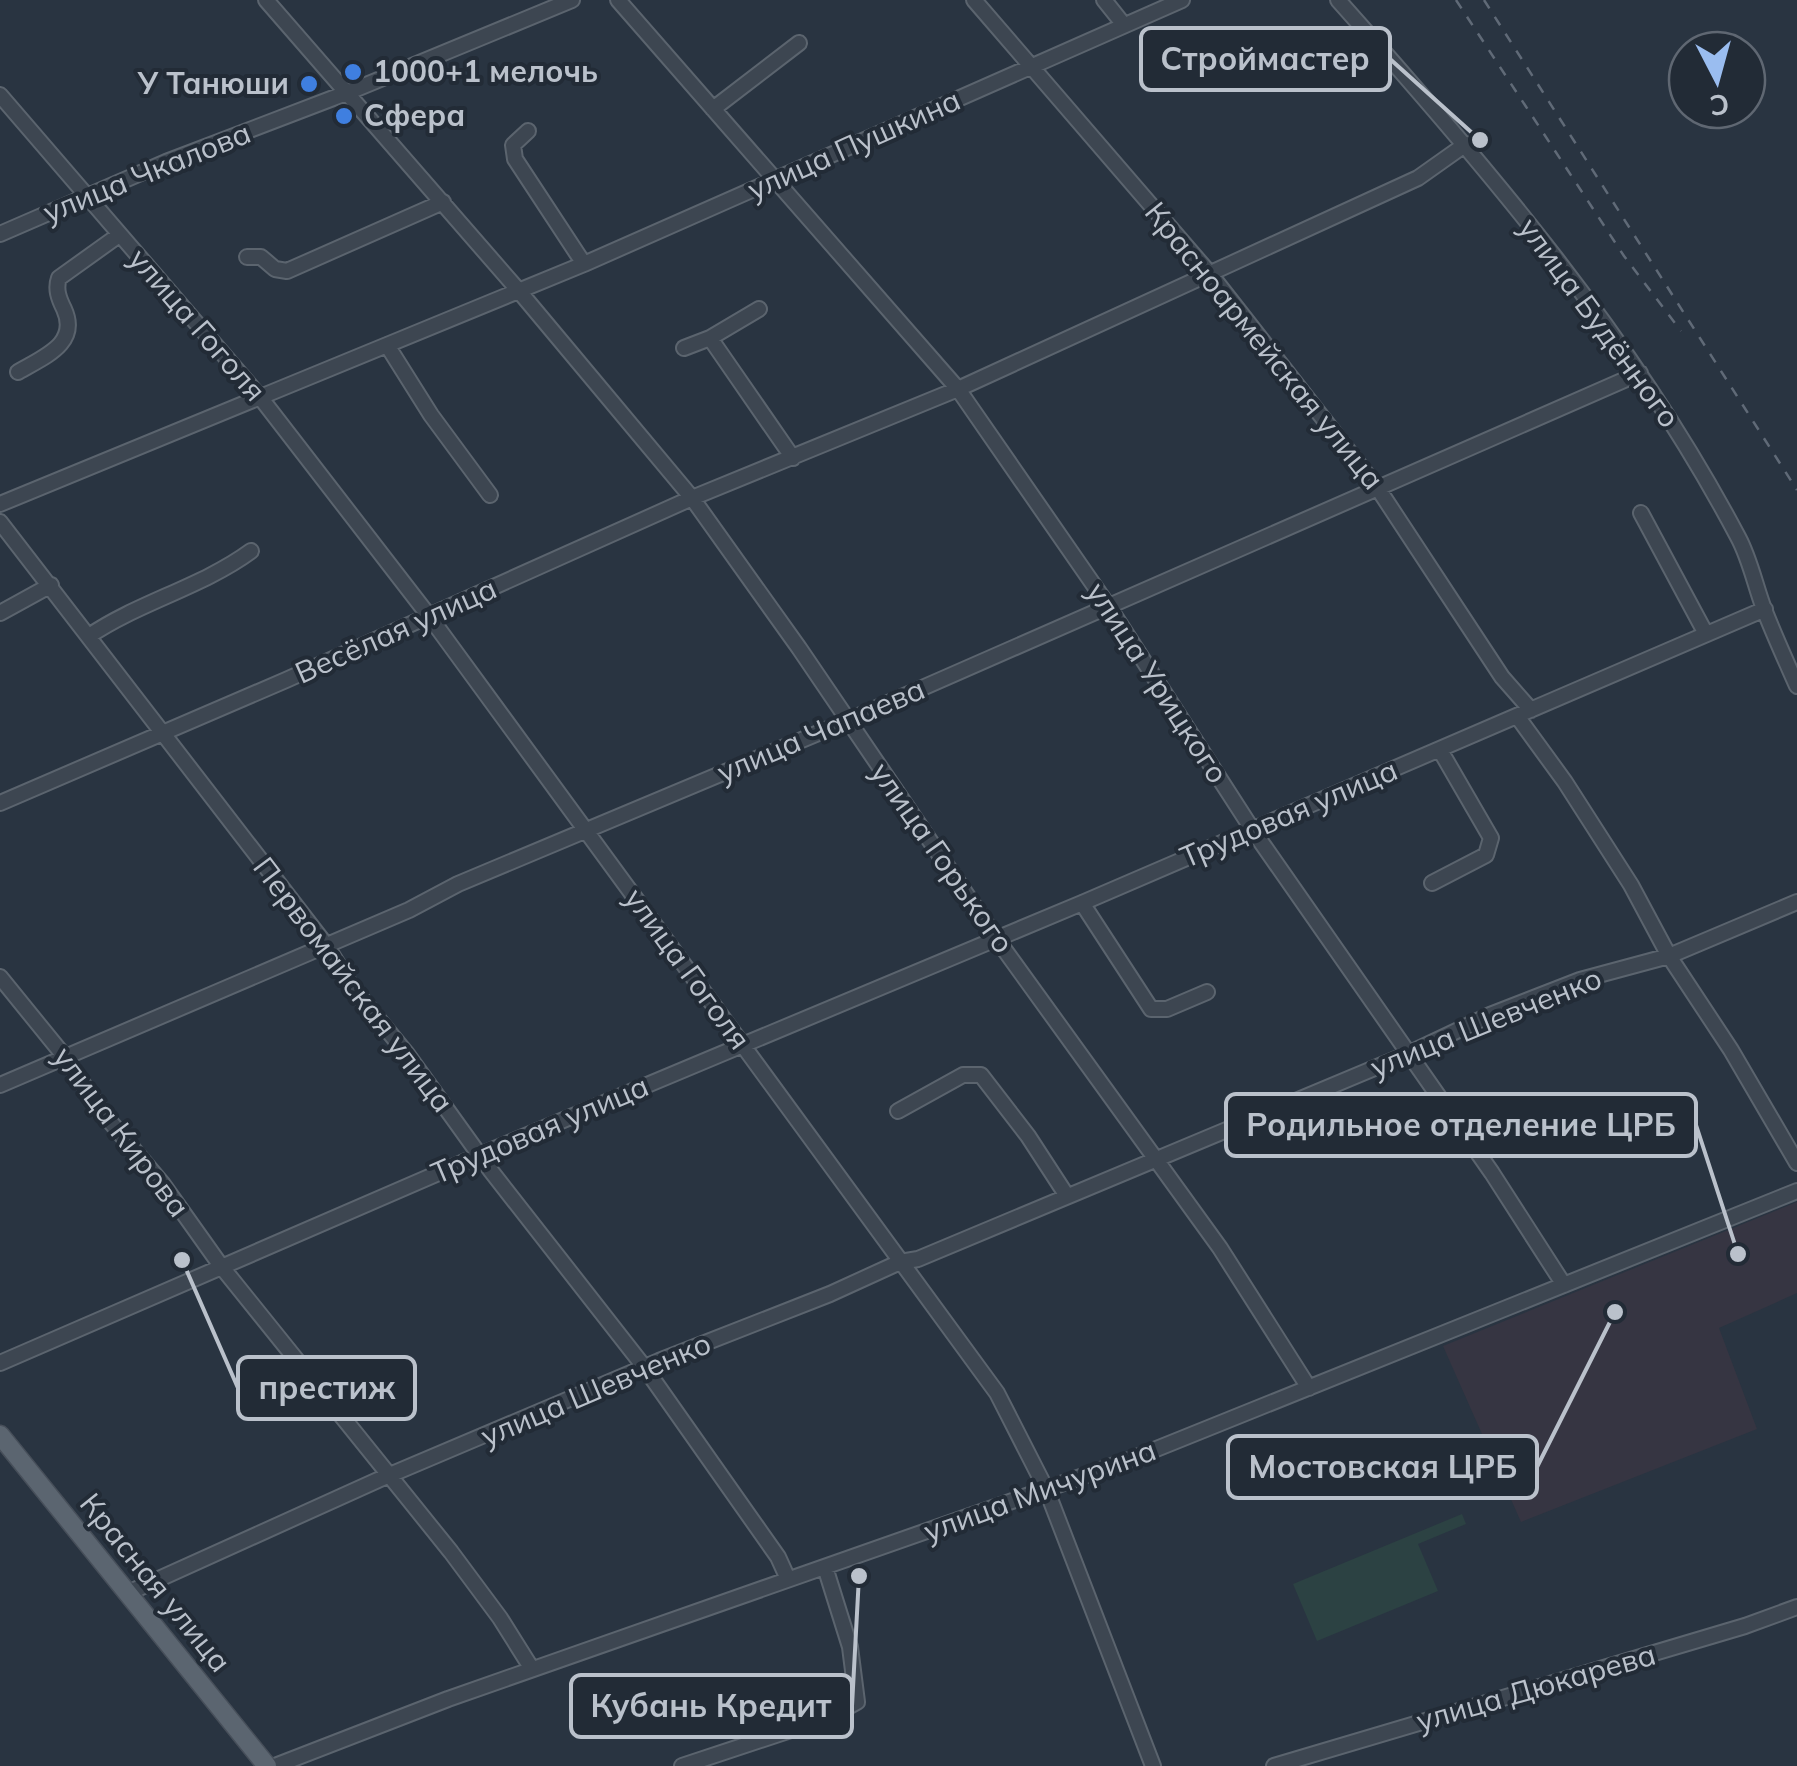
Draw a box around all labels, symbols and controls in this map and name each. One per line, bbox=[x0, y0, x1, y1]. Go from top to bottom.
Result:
callout: Строймастер bbox=[1141, 28, 1390, 90]
north arrow bbox=[1667, 30, 1767, 130]
text: Строймастер bbox=[1160, 38, 1370, 78]
place label: 1000+1 мелочь bbox=[373, 52, 598, 90]
marker: 1000+1 мелочь bbox=[342, 61, 364, 83]
place label: У Танюши bbox=[137, 64, 289, 102]
marker: У Танюши bbox=[298, 73, 320, 95]
street label: улица Пушкина bbox=[741, 80, 966, 208]
text: С bbox=[1708, 87, 1731, 124]
place label: Сфера bbox=[364, 96, 465, 134]
marker: Сфера bbox=[333, 105, 355, 127]
street label: улица Чкалова bbox=[37, 113, 256, 231]
street label: Красноармейская улица bbox=[1137, 194, 1393, 497]
street label: улица Будённого bbox=[1511, 210, 1689, 435]
street label: улица Гоголя bbox=[121, 240, 275, 409]
street label: Весёлая улица bbox=[289, 569, 502, 691]
street label: улица Урицкого bbox=[1079, 575, 1237, 790]
street label: улица Чапаева bbox=[711, 669, 930, 791]
street label: Трудовая улица bbox=[1174, 750, 1403, 876]
street label: улица Горького bbox=[863, 754, 1023, 960]
street label: Первомайская улица bbox=[245, 849, 462, 1120]
street label: улица Гоголя bbox=[617, 880, 759, 1057]
street label: улица Шевченко bbox=[1364, 958, 1607, 1086]
street label: улица Кирова bbox=[45, 1039, 198, 1224]
street label: Трудовая улица bbox=[425, 1066, 654, 1192]
callout: Родильное отделение ЦРБ bbox=[1226, 1094, 1696, 1156]
text: Родильное отделение ЦРБ bbox=[1246, 1104, 1676, 1144]
street label: улица Шевченко bbox=[475, 1323, 716, 1455]
callout: престиж bbox=[238, 1357, 415, 1419]
text: престиж bbox=[259, 1367, 396, 1407]
street label: улица Мичурина bbox=[918, 1430, 1161, 1550]
callout: Мостовская ЦРБ bbox=[1228, 1436, 1537, 1498]
text: Мостовская ЦРБ bbox=[1249, 1446, 1517, 1486]
street label: Красная улица bbox=[72, 1485, 240, 1680]
street label: улица Дюкарева bbox=[1412, 1635, 1660, 1739]
callout: Кубань Кредит bbox=[571, 1675, 852, 1737]
text: Кубань Кредит bbox=[590, 1685, 832, 1725]

